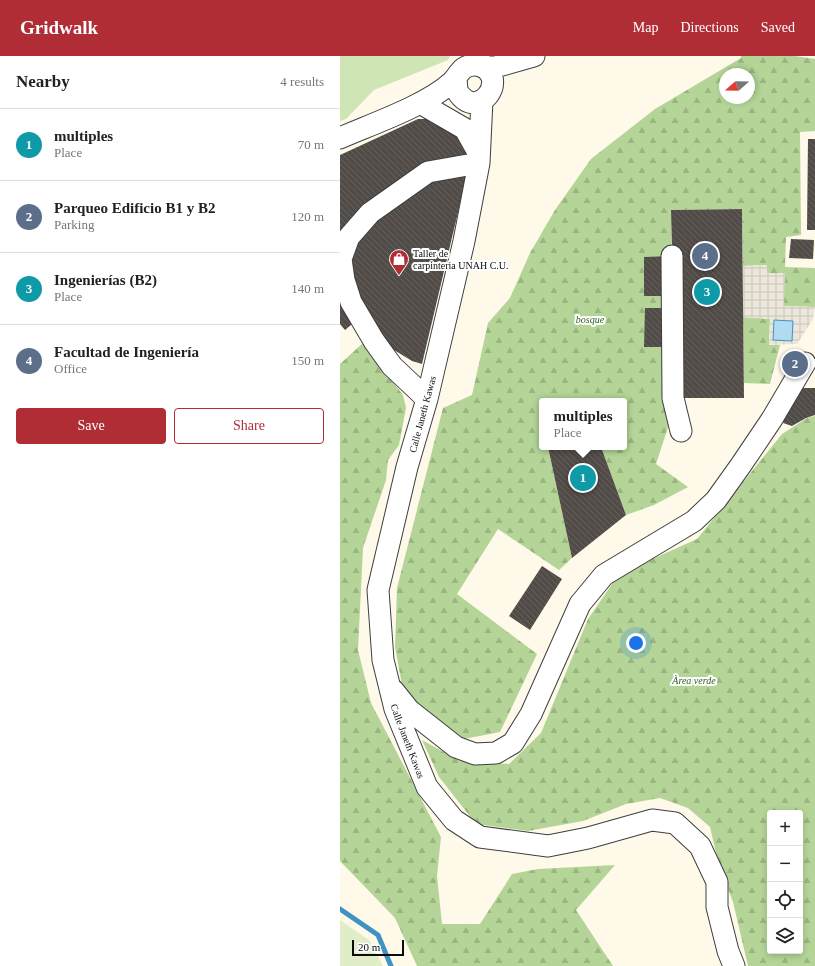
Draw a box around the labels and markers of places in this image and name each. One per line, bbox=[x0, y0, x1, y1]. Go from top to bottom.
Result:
pin: 4 bbox=[692, 241, 718, 271]
shop icon: Taller de carpinteria UNAH C.U. bbox=[388, 248, 410, 276]
place label: Taller de carpinteria UNAH C.U. bbox=[413, 248, 509, 271]
pin: 3 bbox=[694, 277, 720, 307]
pin: 2 bbox=[782, 349, 808, 379]
pin: 1 bbox=[570, 463, 596, 493]

